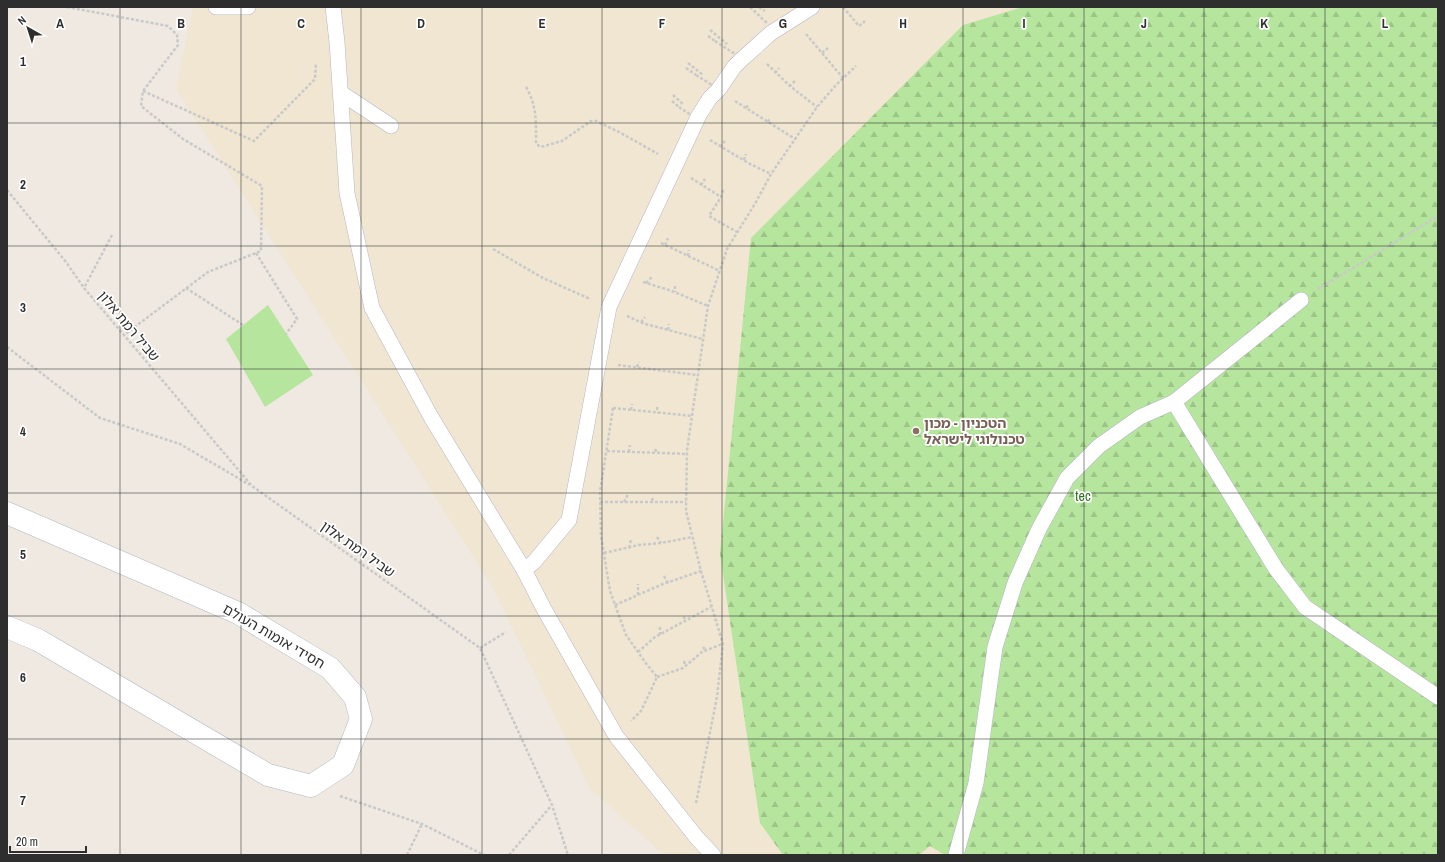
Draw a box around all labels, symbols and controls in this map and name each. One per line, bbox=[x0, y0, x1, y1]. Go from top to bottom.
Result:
north arrow bbox=[8, 8, 48, 48]
text: N bbox=[15, 13, 29, 28]
text: A bbox=[56, 15, 64, 32]
text: B bbox=[177, 15, 185, 32]
text: C bbox=[297, 15, 305, 32]
text: D bbox=[417, 15, 425, 32]
text: E bbox=[538, 15, 546, 32]
text: F bbox=[659, 15, 666, 32]
text: G bbox=[779, 15, 787, 32]
text: H bbox=[899, 15, 907, 32]
text: I bbox=[1023, 15, 1026, 32]
text: J bbox=[1141, 15, 1147, 32]
text: K bbox=[1260, 15, 1268, 32]
text: L bbox=[1382, 15, 1389, 32]
text: 1 bbox=[20, 53, 26, 70]
text: 2 bbox=[20, 176, 26, 193]
street label: שביל רמת אלון bbox=[94, 287, 164, 365]
text: 3 bbox=[20, 299, 26, 316]
place label: הטכניון - מכון טכנולוגי לישראל bbox=[924, 414, 1025, 448]
text: 4 bbox=[20, 423, 26, 440]
marker: הטכניון - מכון טכנולוגי לישראל bbox=[911, 426, 921, 436]
park label: tec bbox=[1075, 487, 1091, 505]
street label: שביל רמת אלון bbox=[317, 517, 399, 581]
text: 5 bbox=[20, 546, 26, 563]
street label: חסידי אומות העולם bbox=[220, 600, 328, 672]
text: 6 bbox=[20, 669, 26, 686]
text: 7 bbox=[20, 792, 26, 809]
scale bar bbox=[10, 828, 86, 854]
text: 20 m bbox=[16, 834, 38, 850]

